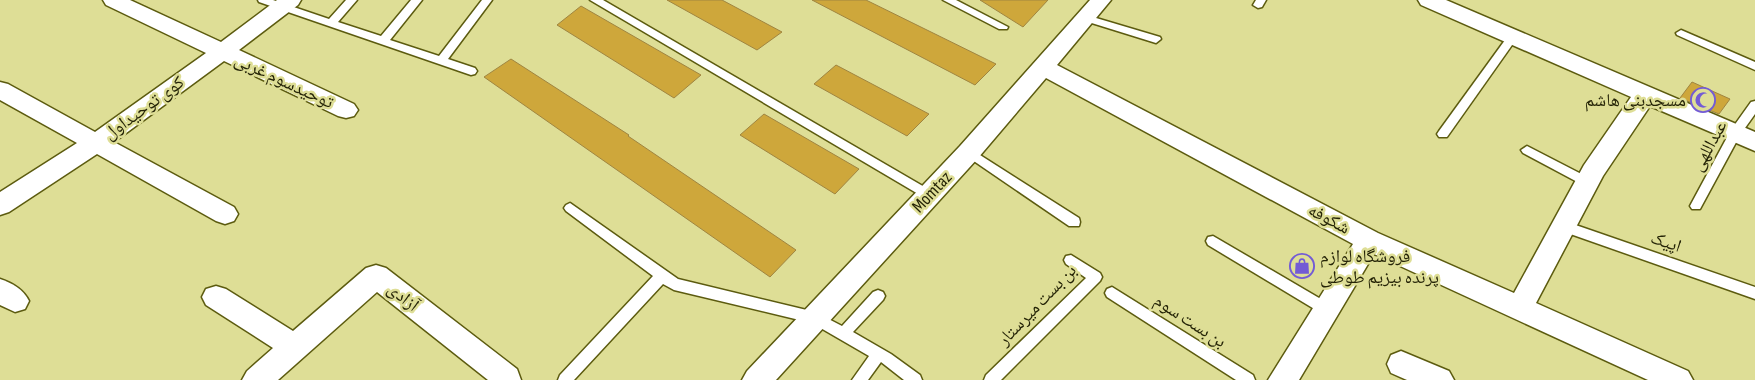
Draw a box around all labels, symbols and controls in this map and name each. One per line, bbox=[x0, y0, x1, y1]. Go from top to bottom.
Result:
street label: توحیدسوم غربی bbox=[231, 49, 337, 114]
street label: کوی توحیداول bbox=[100, 71, 189, 144]
mosque icon: مسجدبنی هاشم bbox=[1690, 87, 1716, 113]
place label: مسجدبنی هاشم bbox=[1585, 90, 1686, 112]
street label: عبداللهی bbox=[1687, 117, 1731, 175]
street label: Momtaz bbox=[908, 167, 957, 217]
street label: شکوفه bbox=[1305, 199, 1353, 239]
street label: اپیک bbox=[1648, 227, 1684, 257]
place label: فروشگاه لوازم پرنده بیزیم طوطی bbox=[1320, 246, 1439, 289]
shop icon: فروشگاه لوازم پرنده بیزیم طوطی bbox=[1289, 253, 1315, 279]
street label: بن بست میرستار bbox=[992, 260, 1081, 351]
street label: آزادی bbox=[383, 278, 423, 316]
street label: بن بست سوم bbox=[1149, 290, 1230, 353]

